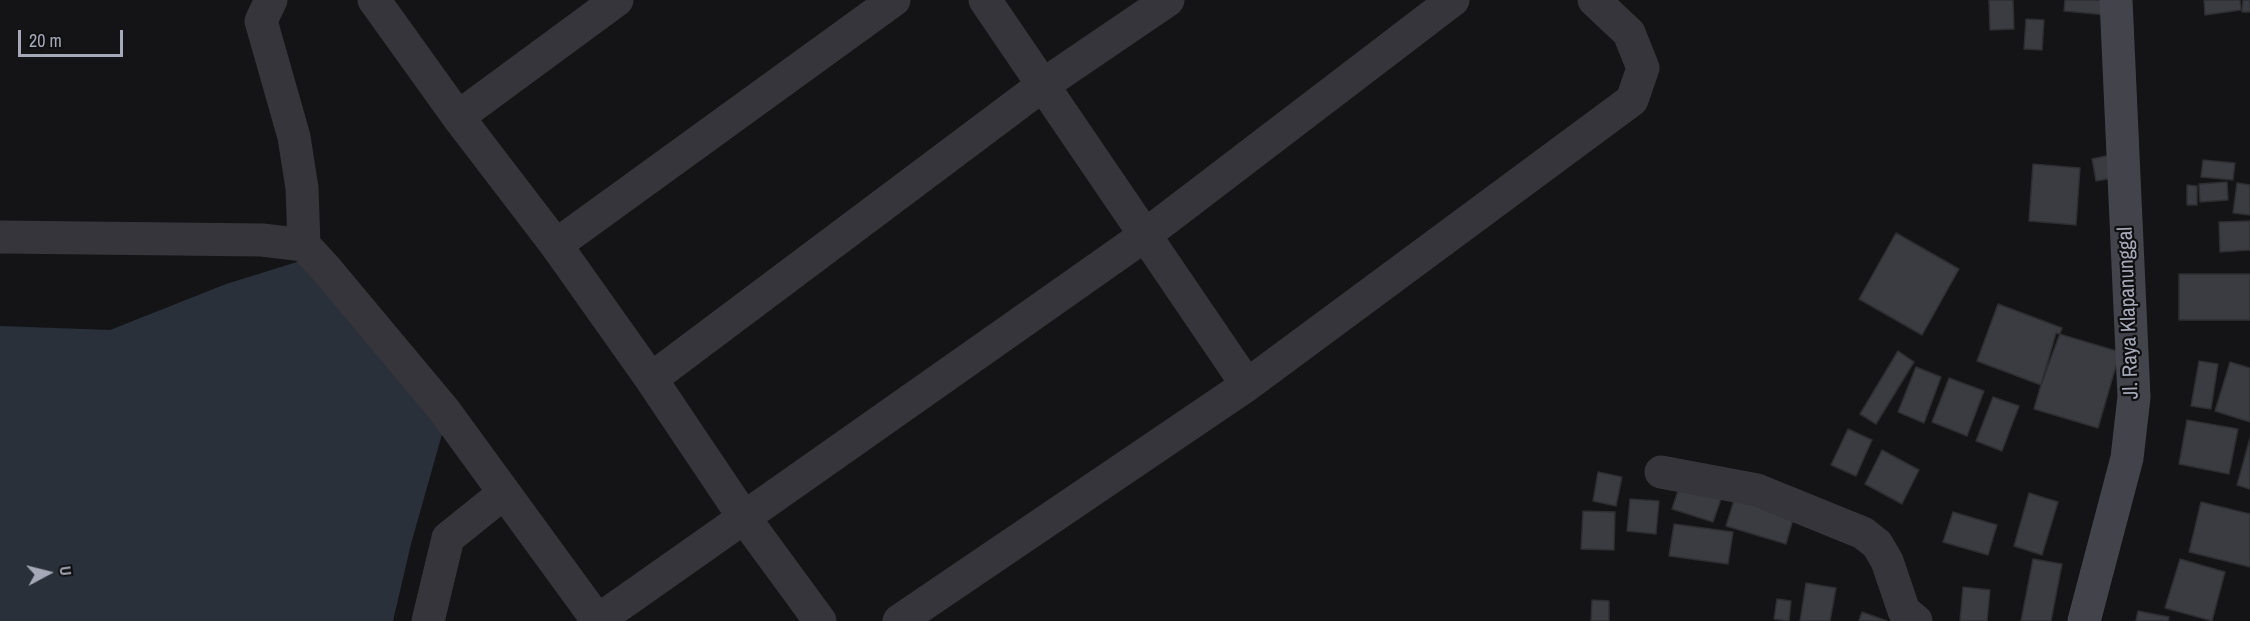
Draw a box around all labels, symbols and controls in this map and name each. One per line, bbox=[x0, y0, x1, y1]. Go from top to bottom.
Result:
scale bar bbox=[21, 18, 126, 56]
text: 20 m bbox=[29, 28, 62, 53]
street label: Jl. Raya Klapanunggal bbox=[2113, 226, 2145, 400]
north arrow bbox=[18, 543, 78, 603]
text: U bbox=[54, 565, 77, 577]

